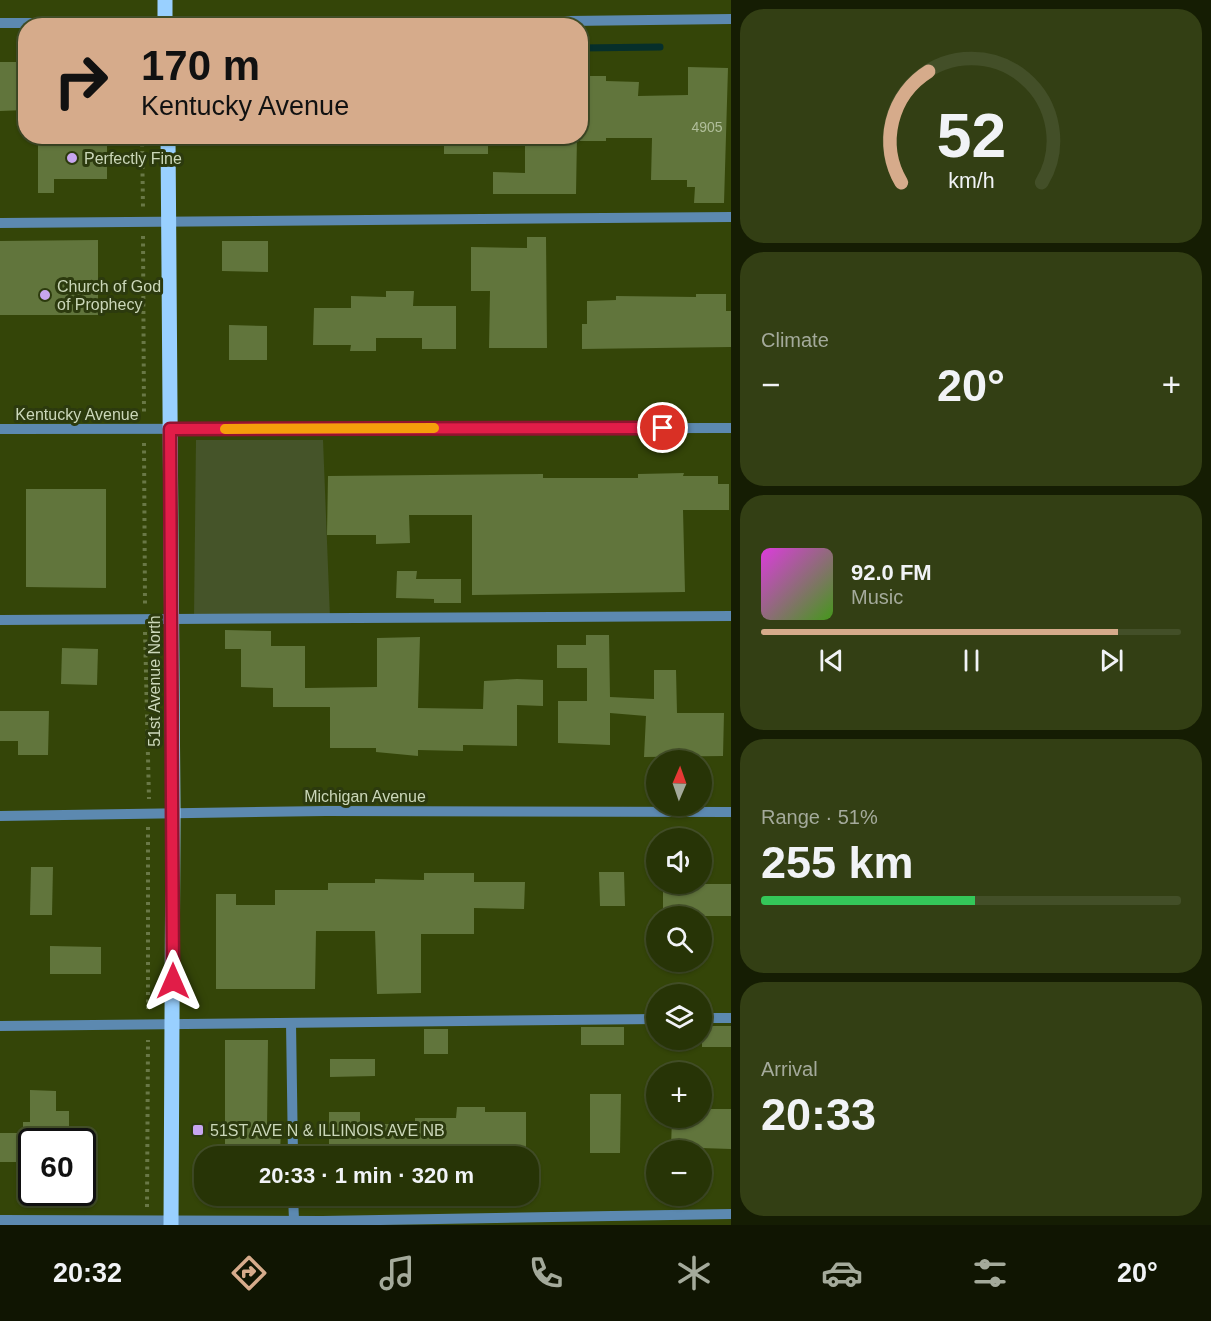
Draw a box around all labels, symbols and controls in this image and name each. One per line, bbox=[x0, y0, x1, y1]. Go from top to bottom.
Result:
icon: right bbox=[42, 42, 120, 120]
text: 170 m bbox=[141, 42, 260, 89]
text: Kentucky Avenue bbox=[141, 91, 349, 121]
text: 52 bbox=[936, 101, 1006, 170]
house number: 4905 bbox=[691, 119, 723, 135]
place label: Perfectly Fine bbox=[84, 150, 182, 167]
marker: Perfectly Fine bbox=[65, 151, 79, 165]
text: km/h bbox=[948, 169, 994, 193]
place label: Church of God of Prophecy bbox=[57, 278, 161, 313]
marker: Church of God of Prophecy bbox=[38, 288, 52, 302]
text: Climate bbox=[761, 329, 829, 351]
text: 20° bbox=[937, 360, 1005, 411]
text: − bbox=[761, 366, 780, 403]
text: + bbox=[1162, 366, 1181, 403]
pin bbox=[637, 402, 688, 453]
street label: Kentucky Avenue bbox=[15, 406, 139, 423]
icon: arrive bbox=[646, 411, 679, 444]
text: 92.0 FM bbox=[851, 560, 932, 585]
text: Music bbox=[851, 586, 903, 608]
street label: 51st Avenue North bbox=[146, 615, 163, 747]
icon: previous bbox=[815, 644, 848, 677]
icon: pause bbox=[955, 644, 988, 677]
icon: next bbox=[1095, 644, 1128, 677]
north arrow bbox=[646, 750, 712, 816]
map controls bbox=[646, 750, 712, 1206]
street label: Michigan Avenue bbox=[304, 788, 426, 805]
text: Range · 51% bbox=[761, 806, 878, 828]
button: sound bbox=[646, 828, 712, 894]
text: 255 km bbox=[761, 837, 914, 888]
button: search bbox=[646, 906, 712, 972]
position arrow bbox=[141, 949, 205, 1013]
button: layers bbox=[646, 984, 712, 1050]
text: Arrival bbox=[761, 1058, 818, 1080]
button: + bbox=[646, 1062, 712, 1128]
text: 20:33 bbox=[761, 1089, 876, 1140]
place label: 51ST AVE N & ILLINOIS AVE NB bbox=[210, 1122, 445, 1139]
marker: 51ST AVE N & ILLINOIS AVE NB bbox=[191, 1123, 205, 1137]
speed limit sign: 60 bbox=[18, 1128, 96, 1206]
button: − bbox=[646, 1140, 712, 1206]
text: 20:33 · 1 min · 320 m bbox=[259, 1163, 474, 1188]
icon: directions bbox=[228, 1252, 270, 1294]
icon: music bbox=[376, 1252, 418, 1294]
icon: phone bbox=[525, 1252, 567, 1294]
icon: climate bbox=[673, 1252, 715, 1294]
icon: car bbox=[821, 1252, 863, 1294]
icon: filters bbox=[969, 1252, 1011, 1294]
text: 20:32 bbox=[53, 1258, 122, 1288]
text: 20° bbox=[1117, 1258, 1158, 1288]

